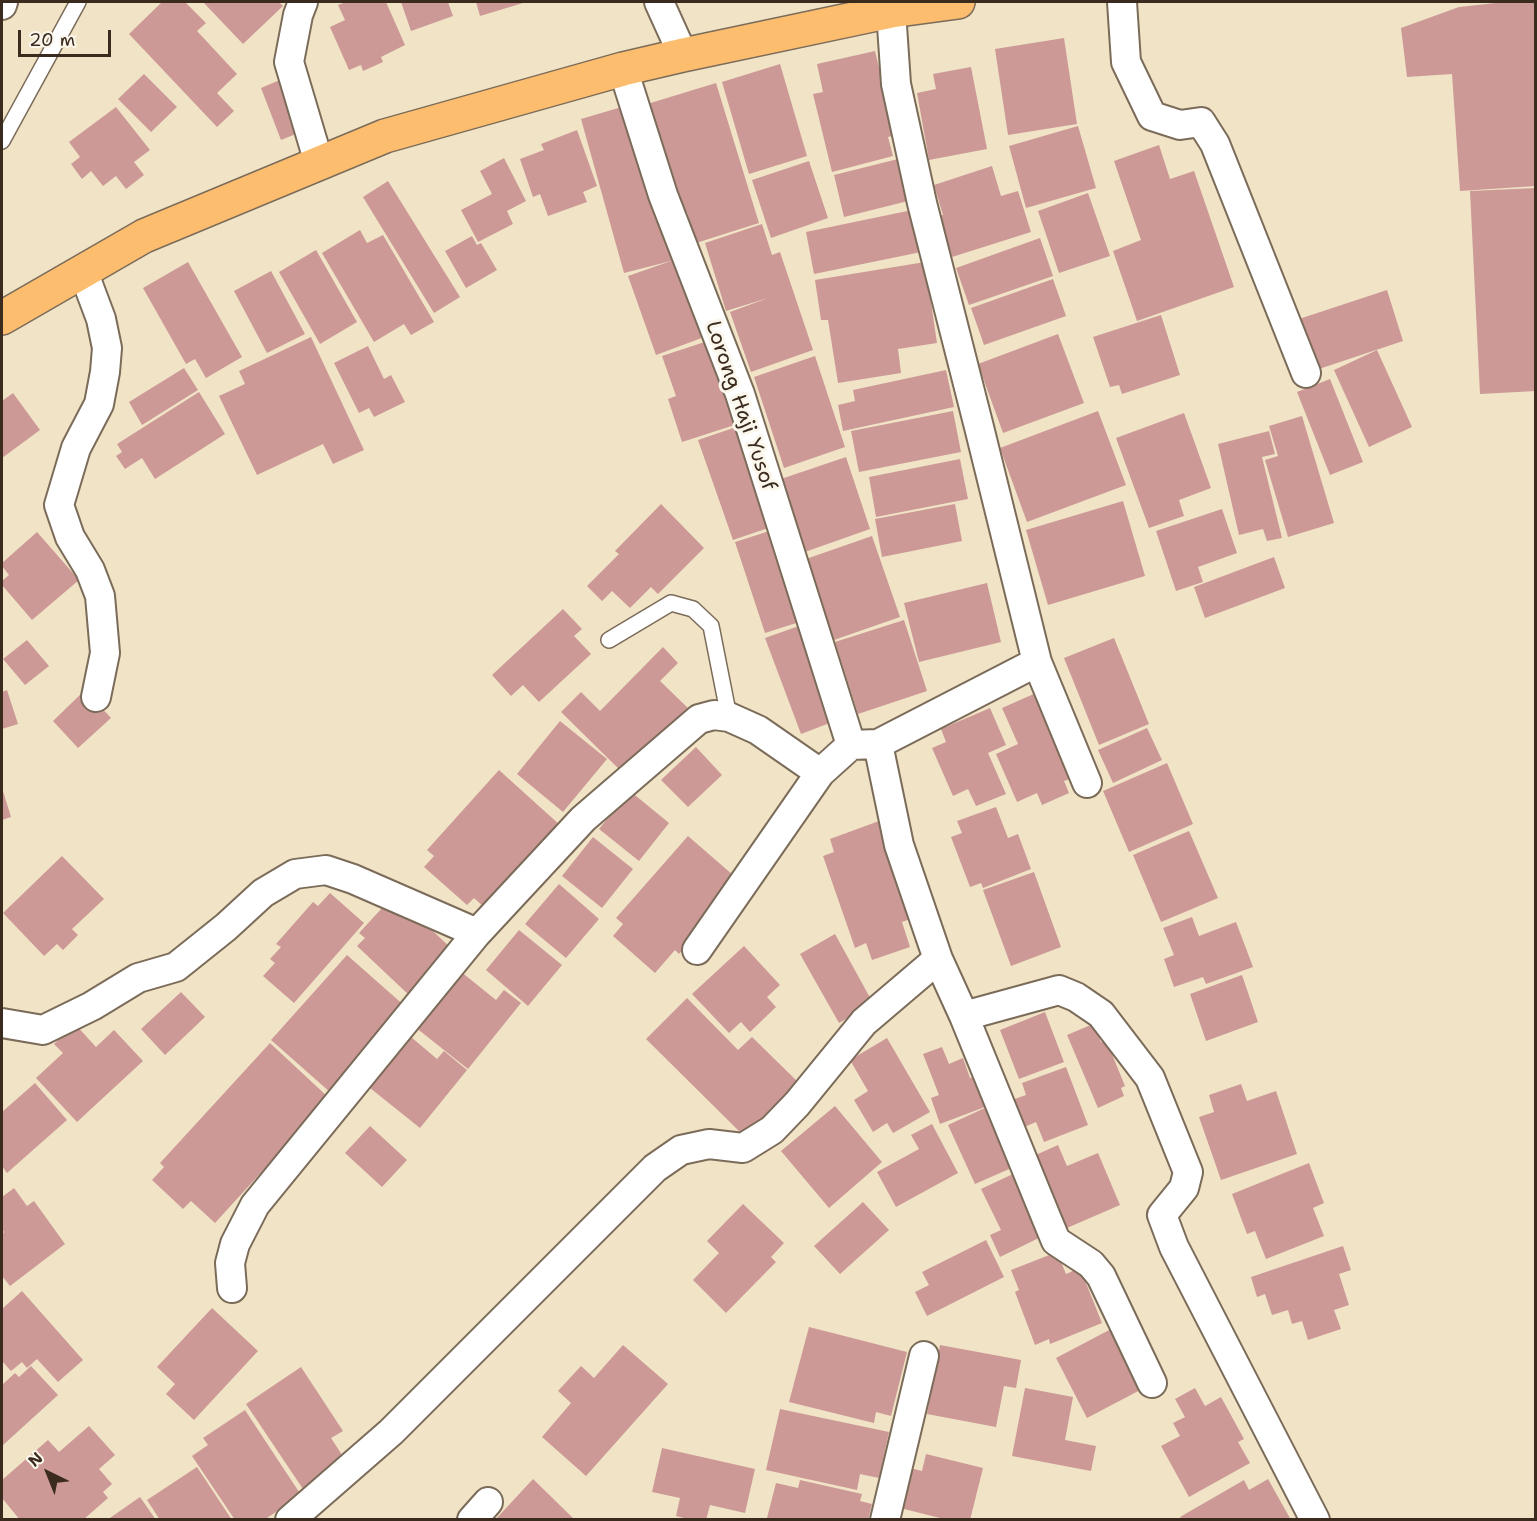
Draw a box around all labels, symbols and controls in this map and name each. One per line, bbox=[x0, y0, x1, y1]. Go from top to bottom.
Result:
scale bar bbox=[21, 18, 114, 56]
text: 20 m bbox=[29, 28, 75, 52]
street label: Lorong Haji Yusof bbox=[699, 318, 781, 494]
north arrow bbox=[18, 1443, 78, 1503]
text: N bbox=[24, 1447, 47, 1471]

